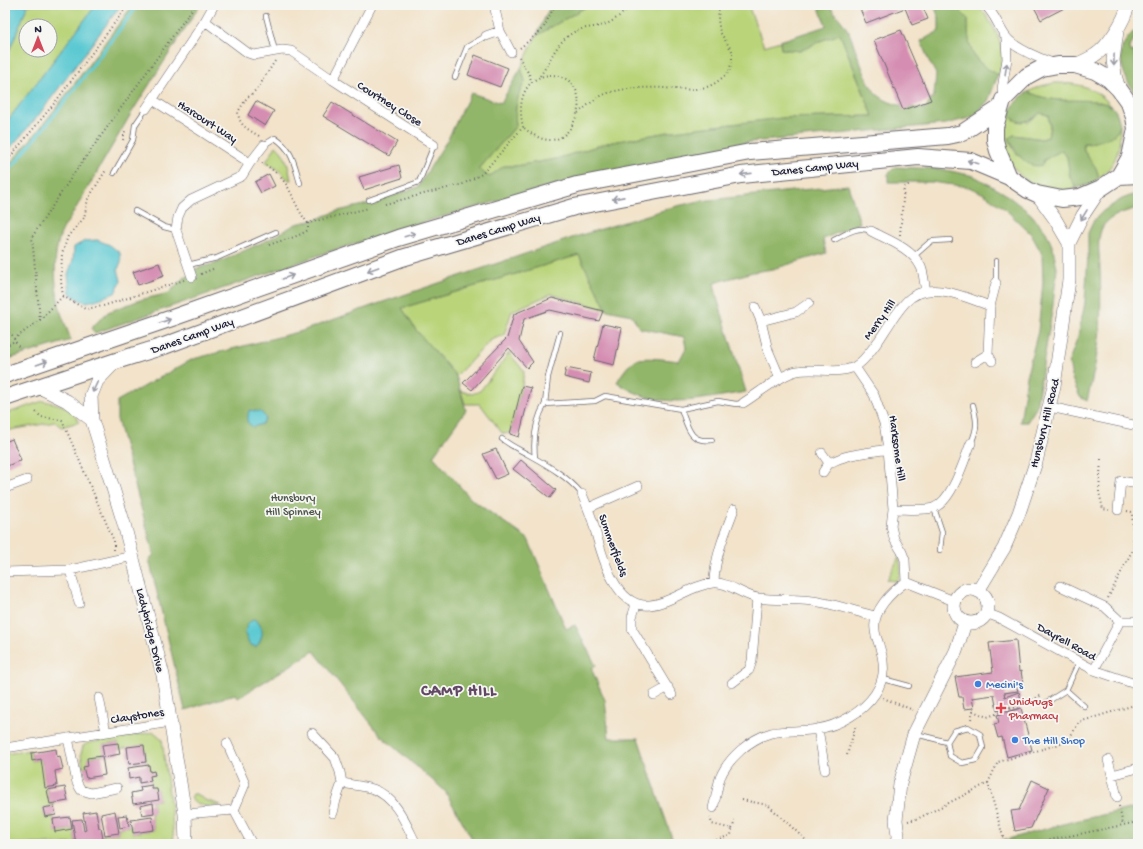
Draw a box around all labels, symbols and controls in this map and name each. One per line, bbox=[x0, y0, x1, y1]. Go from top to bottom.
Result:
north arrow bbox=[18, 18, 58, 58]
text: N bbox=[34, 24, 42, 36]
one-way arrow bbox=[1110, 53, 1118, 66]
one-way arrow bbox=[1002, 63, 1010, 76]
street label: Courtney Close bbox=[354, 79, 425, 131]
street label: Harcourt Way bbox=[174, 98, 240, 147]
street label: Danes Camp Way bbox=[770, 157, 859, 181]
one-way arrow bbox=[966, 158, 979, 165]
one-way arrow bbox=[740, 171, 753, 178]
one-way arrow bbox=[612, 195, 625, 203]
one-way arrow bbox=[1079, 209, 1087, 221]
street label: Danes Camp Way bbox=[454, 211, 542, 251]
one-way arrow bbox=[404, 231, 417, 238]
one-way arrow bbox=[366, 266, 379, 273]
one-way arrow bbox=[281, 273, 293, 281]
street label: Merry Hill bbox=[861, 297, 900, 343]
street label: Danes Camp Way bbox=[149, 315, 236, 359]
one-way arrow bbox=[159, 316, 171, 324]
one-way arrow bbox=[36, 358, 48, 366]
street label: Hunsbury Hill Road bbox=[1028, 377, 1064, 470]
one-way arrow bbox=[91, 381, 98, 393]
street label: Harksome Hill bbox=[884, 415, 908, 482]
park label: Hunsbury Hill Spinney bbox=[265, 492, 321, 520]
street label: Summerfields bbox=[594, 513, 630, 579]
street label: Ladybridge Drive bbox=[132, 587, 166, 675]
street label: Dayrell Road bbox=[1033, 620, 1099, 665]
marker: Mecini's bbox=[973, 679, 983, 689]
place label: Mecini's bbox=[986, 679, 1024, 693]
district label: CAMP HILL bbox=[420, 683, 497, 702]
place label: Unidrugs Pharmacy bbox=[1008, 696, 1058, 724]
marker: Unidrugs Pharmacy bbox=[996, 703, 1006, 713]
street label: Claystones bbox=[110, 706, 165, 728]
marker: The Hill Shop bbox=[1010, 735, 1020, 745]
place label: The Hill Shop bbox=[1022, 735, 1085, 749]

